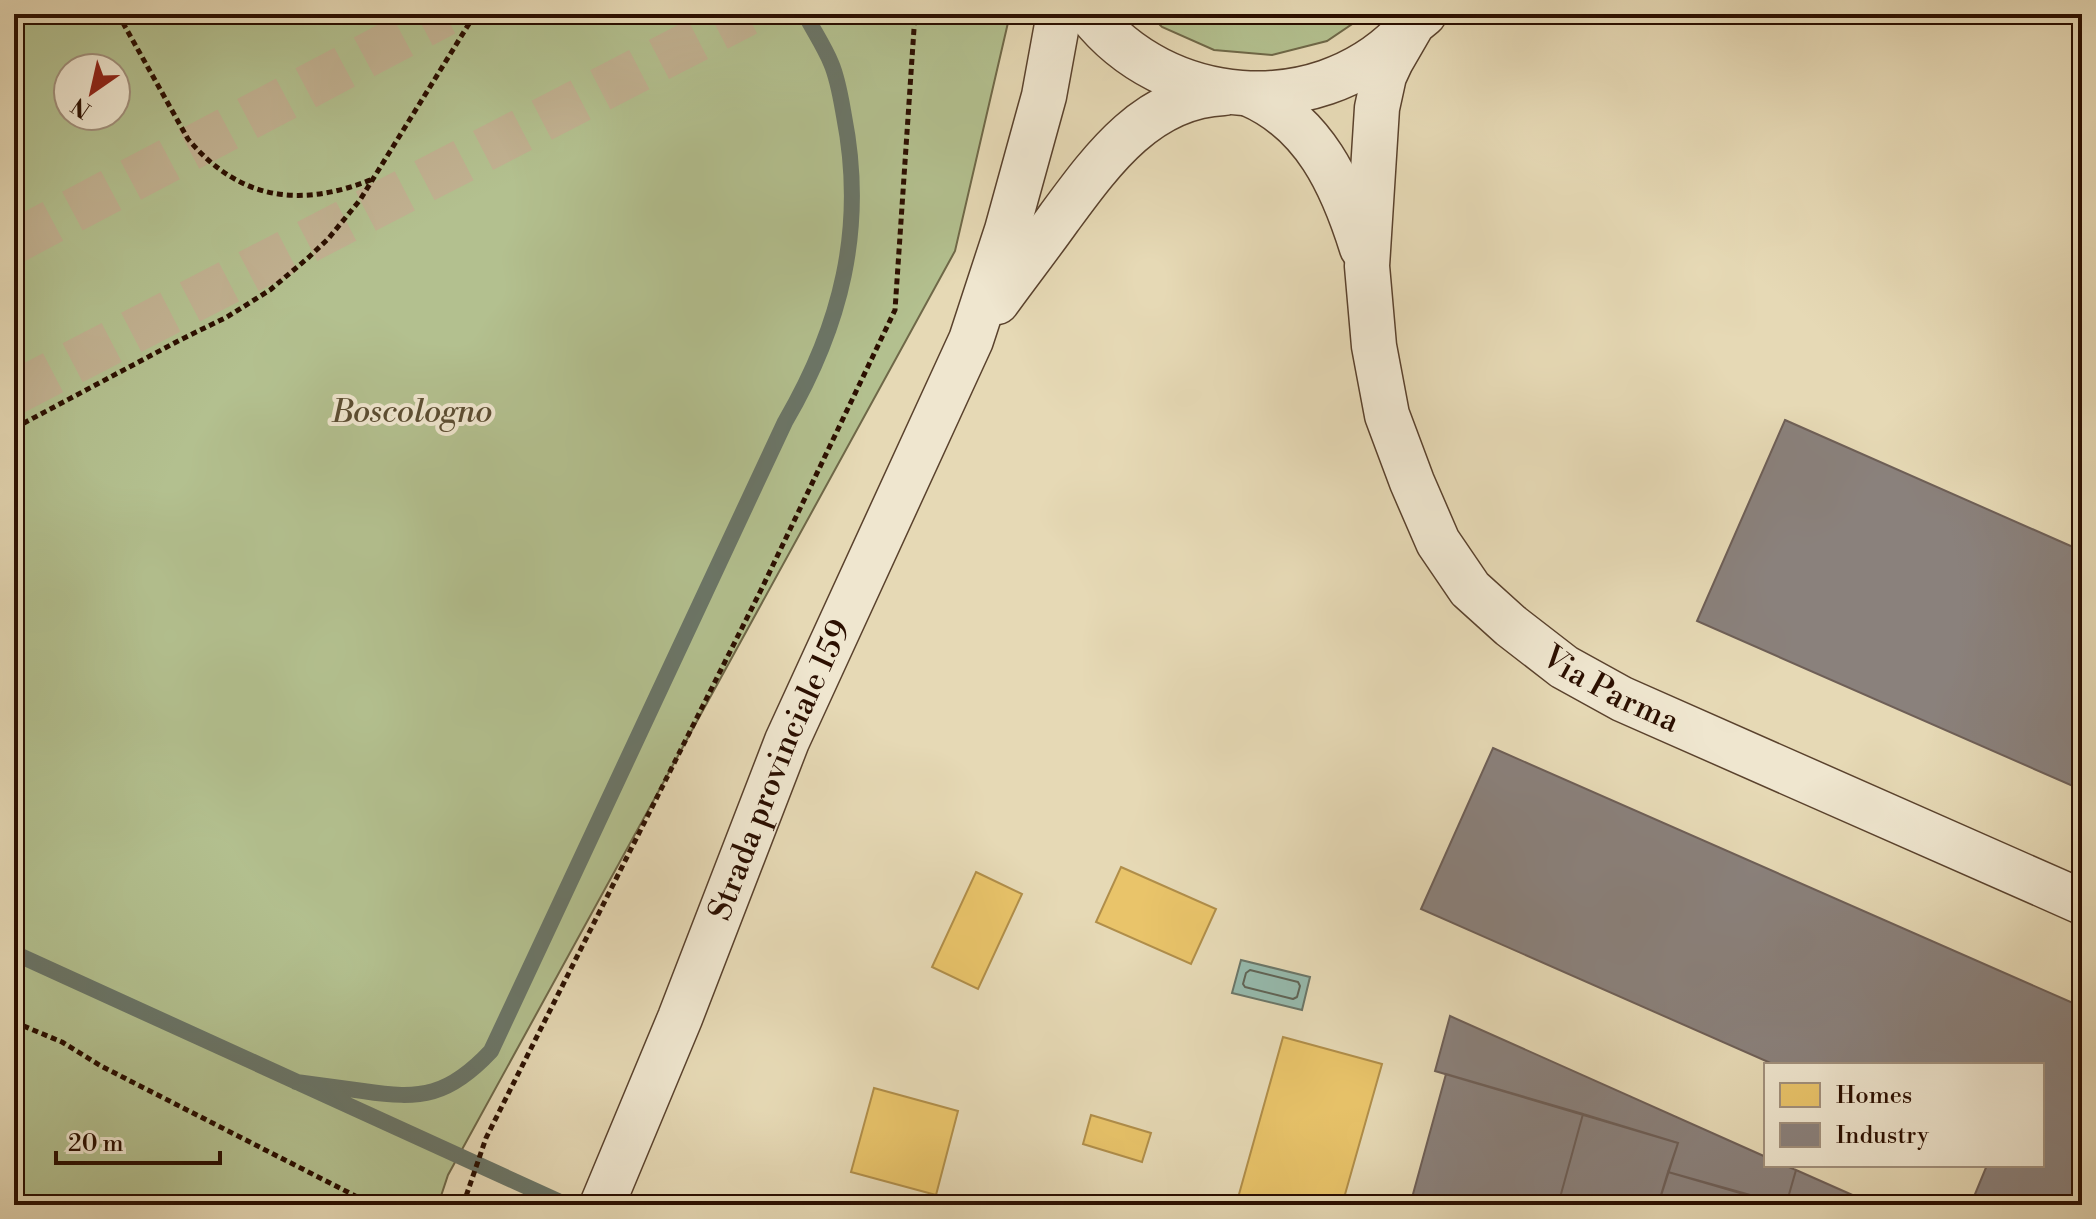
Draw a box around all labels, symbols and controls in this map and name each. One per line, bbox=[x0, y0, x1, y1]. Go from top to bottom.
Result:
north arrow bbox=[52, 52, 132, 132]
text: N bbox=[66, 91, 96, 123]
park label: Boscologno bbox=[331, 392, 492, 432]
street label: Strada provinciale 159 bbox=[700, 613, 860, 926]
street label: Via Parma bbox=[1533, 636, 1686, 742]
legend bbox=[1764, 1063, 2044, 1167]
text: Homes bbox=[1836, 1081, 1912, 1111]
scale bar bbox=[56, 1115, 220, 1165]
text: Industry bbox=[1836, 1121, 1929, 1151]
text: 20 m bbox=[68, 1129, 124, 1159]

